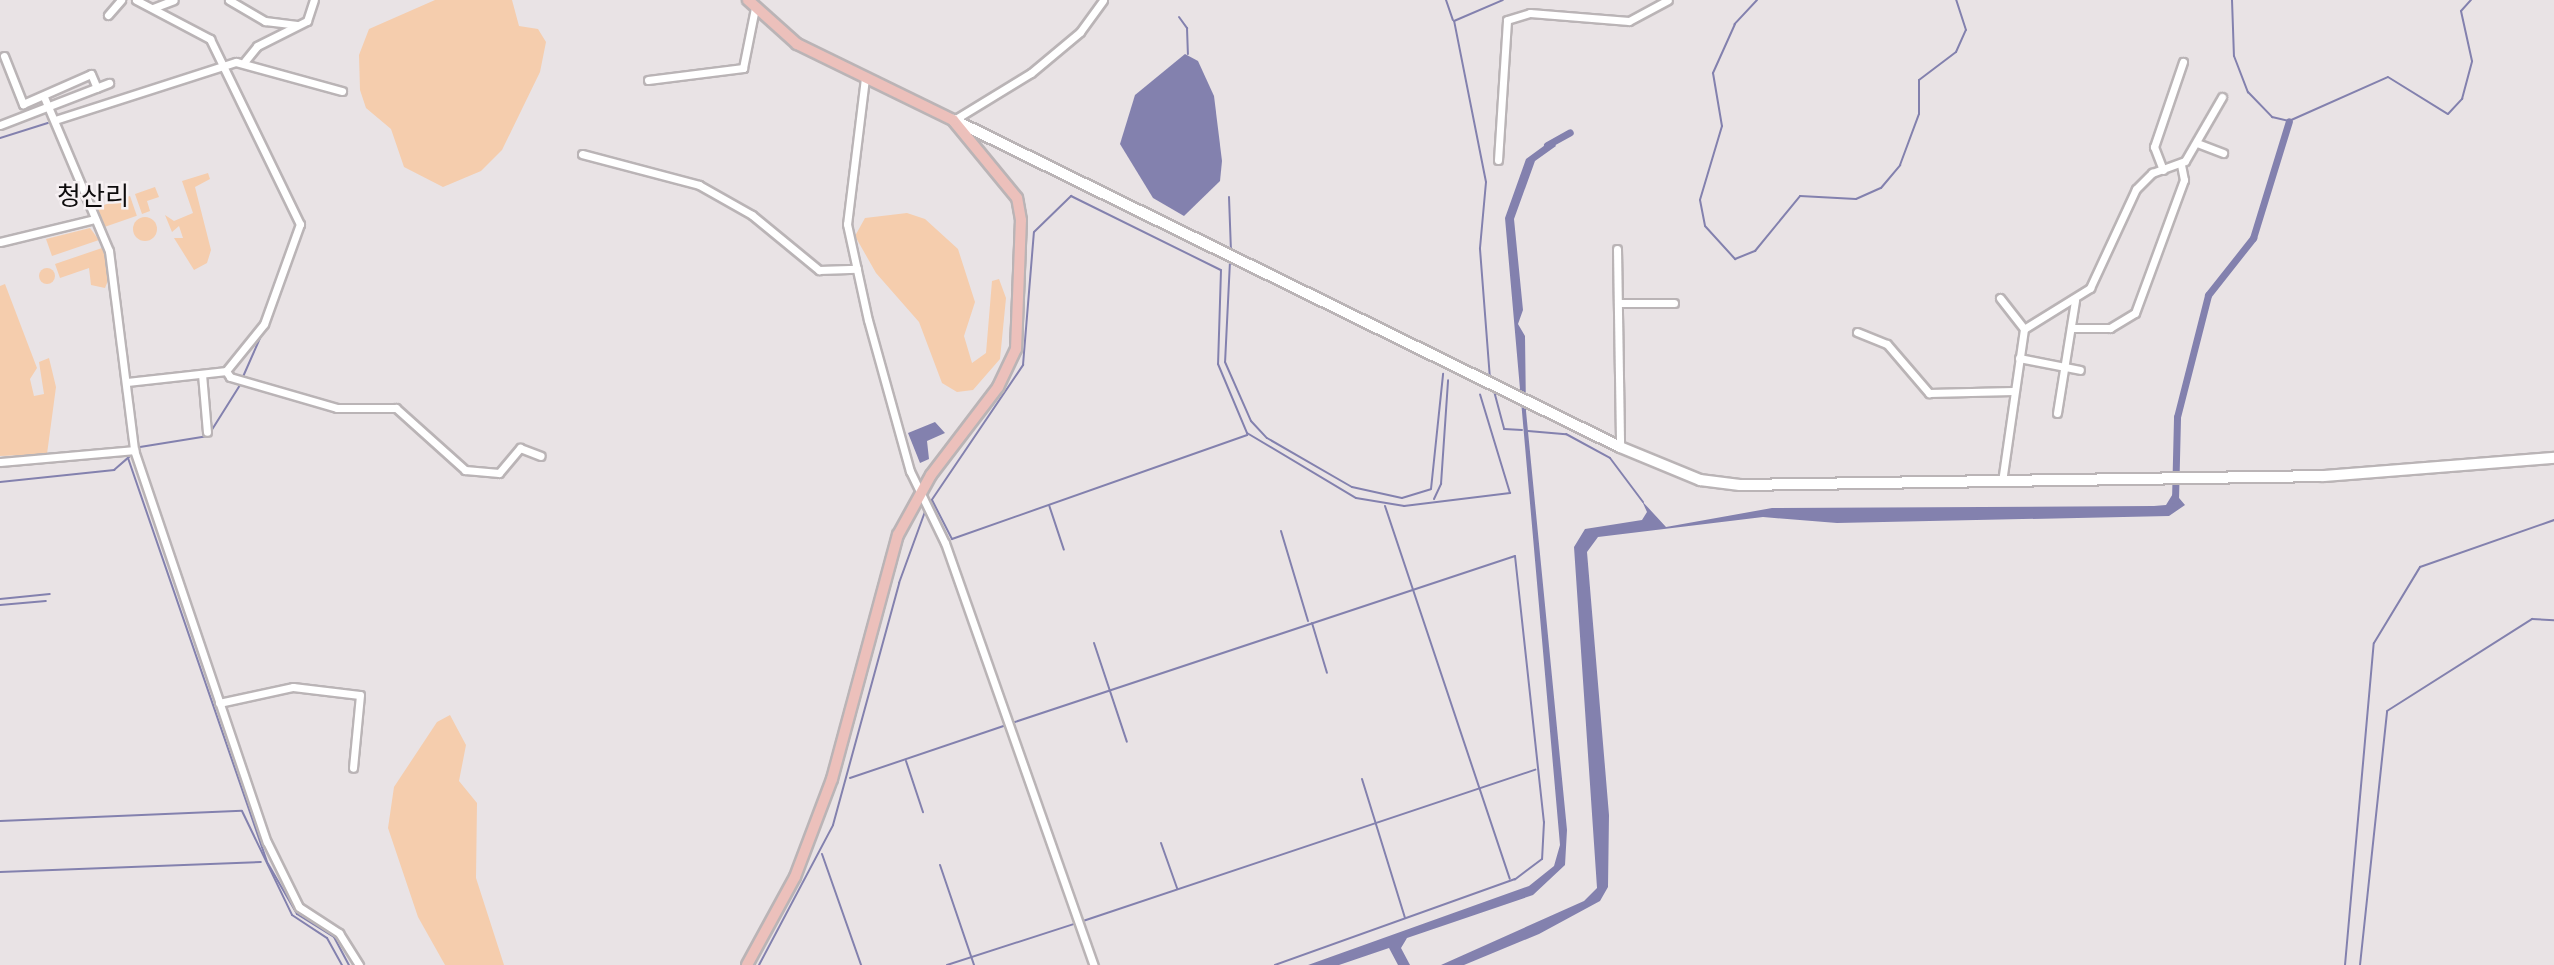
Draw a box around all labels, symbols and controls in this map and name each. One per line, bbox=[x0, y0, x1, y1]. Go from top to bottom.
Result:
district label: 청산리 bbox=[57, 181, 129, 213]

